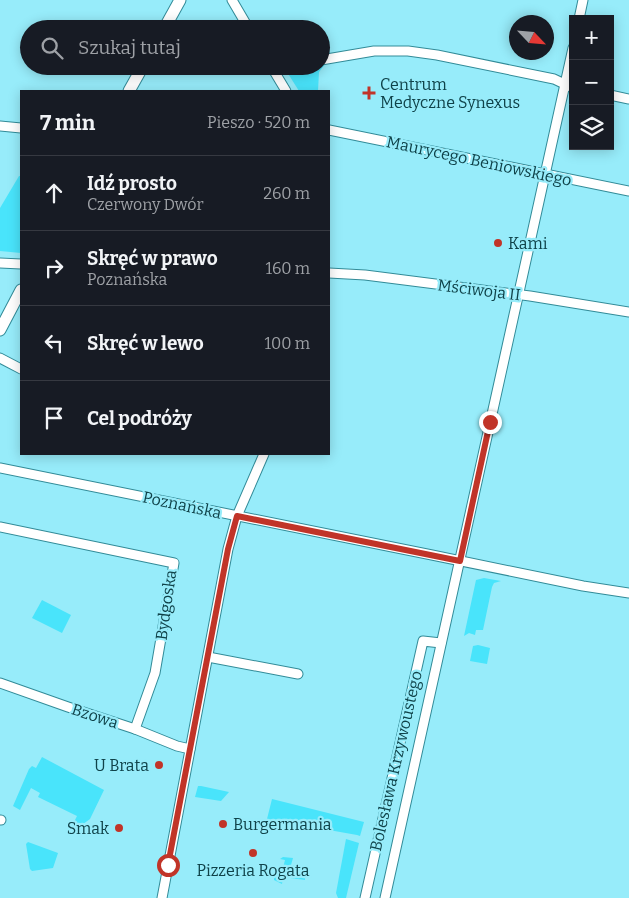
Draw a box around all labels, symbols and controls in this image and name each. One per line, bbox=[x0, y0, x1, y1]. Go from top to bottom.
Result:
north arrow bbox=[509, 15, 554, 60]
map controls bbox=[569, 15, 614, 150]
button: + bbox=[569, 15, 614, 60]
search box bbox=[20, 20, 330, 75]
icon: search bbox=[38, 34, 66, 62]
text: Szukaj tutaj bbox=[78, 36, 181, 59]
button: − bbox=[569, 60, 614, 105]
place label: Centrum Medyczne Synexus bbox=[380, 75, 520, 112]
marker: Centrum Medyczne Synexus bbox=[362, 86, 376, 100]
button: layers bbox=[569, 105, 614, 150]
text: 7 min bbox=[40, 110, 95, 136]
text: Pieszo · 520 m bbox=[207, 113, 310, 132]
street label: Maurycego Beniowskiego bbox=[385, 132, 573, 190]
text: Idź prosto bbox=[87, 172, 177, 195]
icon: ahead bbox=[40, 179, 68, 207]
text: 260 m bbox=[263, 184, 310, 203]
text: Czerwony Dwór bbox=[87, 195, 204, 214]
place label: Kami bbox=[508, 234, 548, 253]
marker: Kami bbox=[492, 237, 504, 249]
text: Skręć w prawo bbox=[87, 247, 218, 270]
icon: right bbox=[40, 254, 68, 282]
text: 160 m bbox=[265, 259, 310, 278]
text: Poznańska bbox=[87, 270, 167, 289]
street label: Mściwoja II bbox=[436, 275, 522, 305]
icon: left bbox=[40, 329, 68, 357]
text: Skręć w lewo bbox=[87, 332, 204, 355]
text: 100 m bbox=[265, 334, 310, 353]
icon: arrive bbox=[40, 404, 68, 432]
text: Cel podróży bbox=[87, 407, 192, 430]
route end bbox=[479, 411, 502, 434]
street label: Poznańska bbox=[141, 487, 223, 523]
street label: Bydgoska bbox=[152, 569, 180, 641]
street label: Bolesława Krzywoustego bbox=[366, 669, 426, 853]
street label: Bzowa bbox=[69, 700, 121, 733]
place label: U Brata bbox=[94, 756, 149, 775]
marker: U Brata bbox=[153, 759, 165, 771]
place label: Burgermania bbox=[233, 815, 332, 834]
marker: Burgermania bbox=[217, 818, 229, 830]
place label: Smak bbox=[67, 819, 109, 838]
marker: Smak bbox=[113, 822, 125, 834]
marker: Pizzeria Rogata bbox=[247, 847, 259, 859]
route start bbox=[157, 854, 180, 877]
place label: Pizzeria Rogata bbox=[197, 861, 310, 880]

